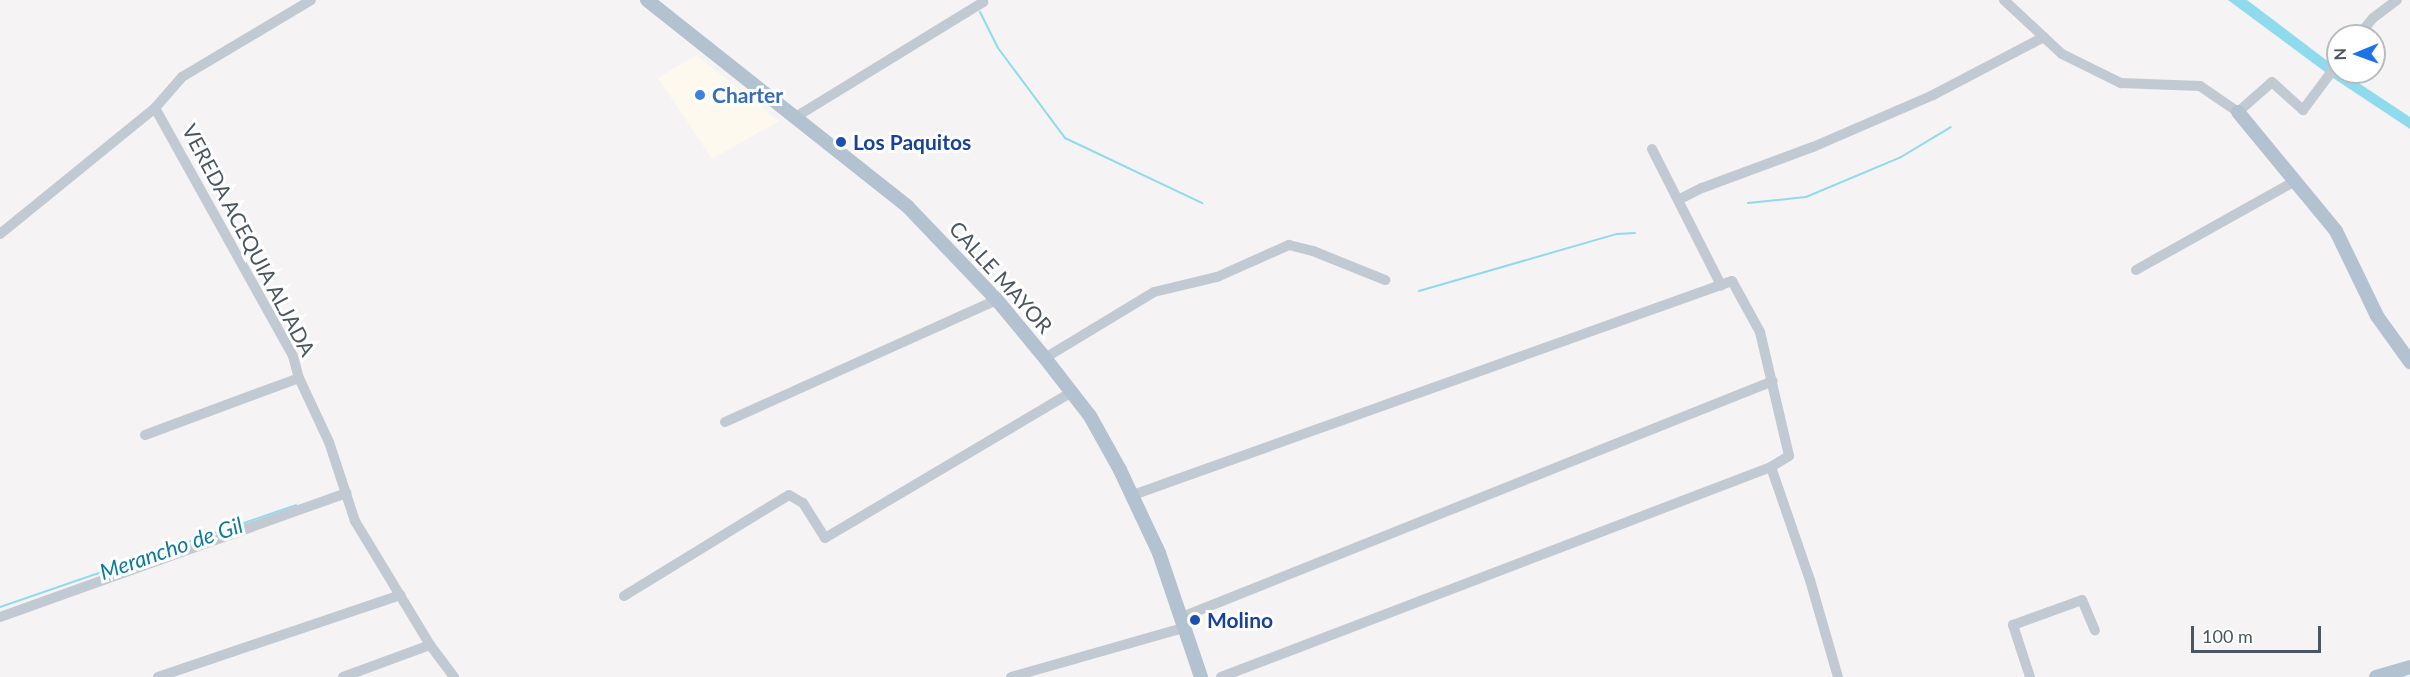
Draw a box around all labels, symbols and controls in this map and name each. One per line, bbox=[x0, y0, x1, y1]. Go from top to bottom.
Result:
north arrow bbox=[2326, 24, 2386, 84]
text: N bbox=[2330, 48, 2349, 61]
place label: Charter bbox=[712, 82, 783, 108]
marker: Charter bbox=[693, 88, 707, 102]
street label: VEREDA ACEQUIA ALJADA bbox=[176, 118, 322, 362]
place label: Los Paquitos bbox=[853, 129, 971, 155]
marker: Los Paquitos bbox=[834, 135, 848, 149]
street label: CALLE MAYOR bbox=[944, 216, 1058, 338]
water label: Merancho de Gil bbox=[96, 511, 246, 585]
place label: Molino bbox=[1207, 607, 1273, 633]
marker: Molino bbox=[1188, 613, 1202, 627]
scale bar bbox=[2194, 614, 2324, 652]
text: 100 m bbox=[2202, 625, 2253, 647]

